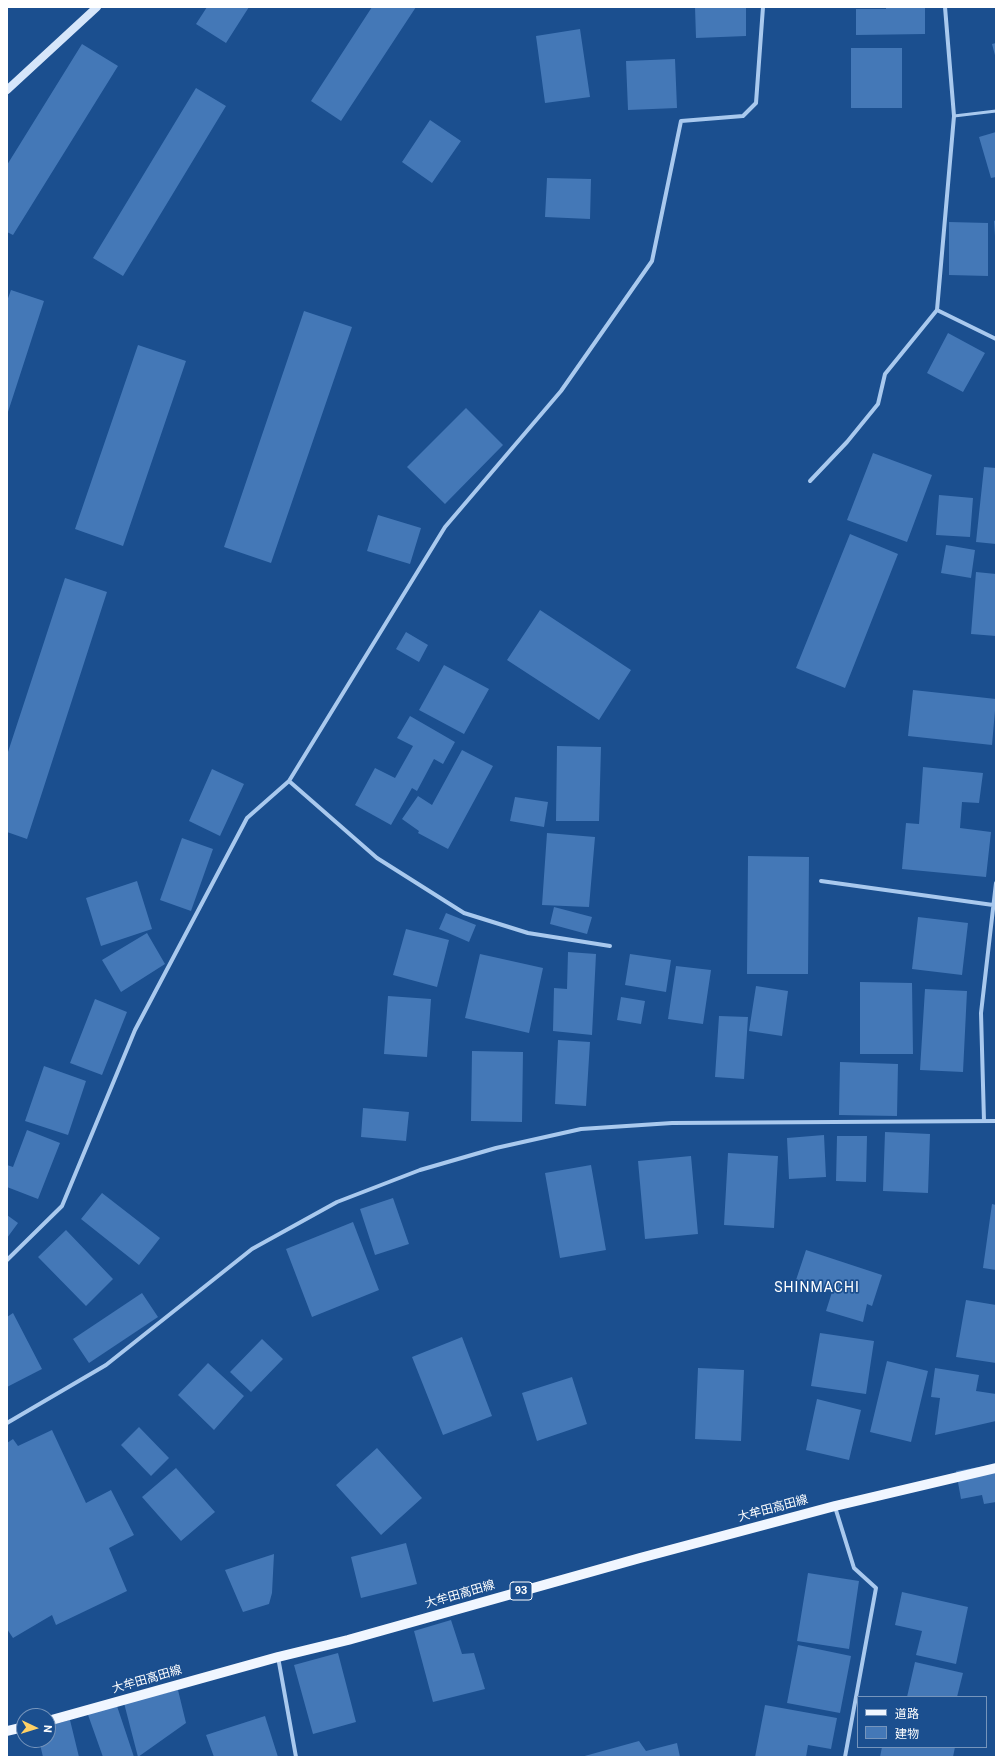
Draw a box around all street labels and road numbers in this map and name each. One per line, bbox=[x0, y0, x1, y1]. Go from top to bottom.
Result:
street label: 大牟田高田線 bbox=[736, 1493, 810, 1525]
street label: 大牟田高田線 bbox=[423, 1578, 497, 1612]
road number: 93 bbox=[510, 1582, 532, 1600]
street label: 大牟田高田線 bbox=[110, 1663, 184, 1697]

